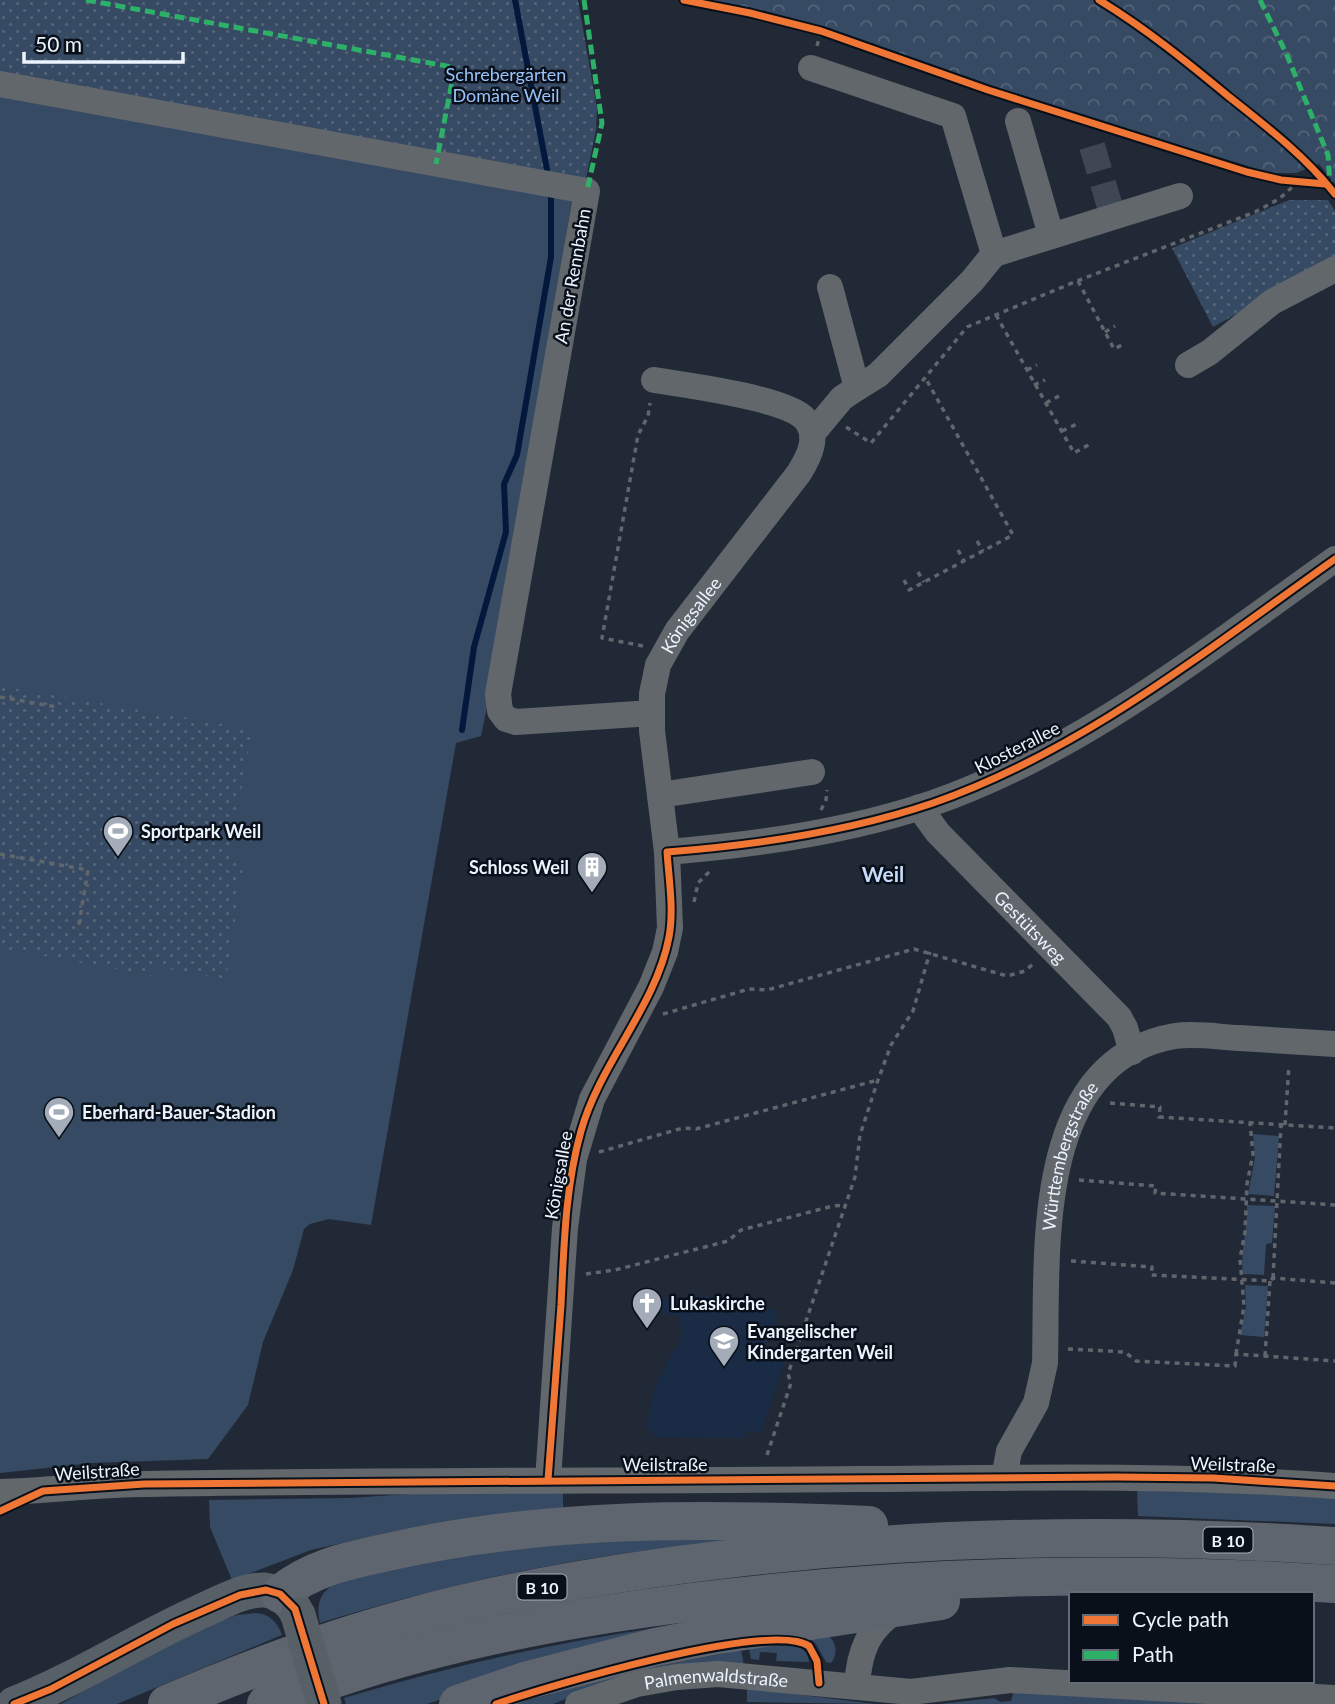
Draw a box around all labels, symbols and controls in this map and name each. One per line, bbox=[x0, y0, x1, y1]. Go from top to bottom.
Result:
scale bar bbox=[24, 21, 184, 65]
text: 50 m bbox=[35, 31, 82, 56]
park label: Schrebergärten Domäne Weil bbox=[446, 63, 566, 106]
street label: An der Rennbahn bbox=[549, 207, 595, 345]
street label: Königsallee bbox=[656, 572, 726, 657]
street label: Klosterallee bbox=[971, 716, 1063, 778]
sports icon: Sportpark Weil bbox=[101, 814, 135, 858]
place label: Sportpark Weil bbox=[141, 820, 261, 842]
building icon: Schloss Weil bbox=[575, 850, 609, 894]
place label: Schloss Weil bbox=[469, 856, 569, 878]
district label: Weil bbox=[862, 861, 904, 886]
street label: Gestütsweg bbox=[990, 886, 1071, 968]
street label: Württembergstraße bbox=[1037, 1077, 1102, 1232]
sports icon: Eberhard-Bauer-Stadion bbox=[42, 1095, 76, 1139]
place label: Eberhard-Bauer-Stadion bbox=[82, 1101, 276, 1123]
street label: Königsallee bbox=[539, 1129, 577, 1221]
church icon: Lukaskirche bbox=[630, 1286, 664, 1330]
place label: Lukaskirche bbox=[670, 1292, 765, 1314]
place label: Evangelischer Kindergarten Weil bbox=[747, 1320, 893, 1363]
school or university icon: Evangelischer Kindergarten Weil bbox=[707, 1324, 741, 1368]
street label: Weilstraße bbox=[1190, 1452, 1276, 1476]
street label: Weilstraße bbox=[622, 1453, 708, 1475]
street label: Weilstraße bbox=[54, 1457, 140, 1485]
road number: B 10 bbox=[1204, 1528, 1252, 1552]
road number: B 10 bbox=[518, 1574, 566, 1600]
legend bbox=[1069, 1592, 1314, 1683]
text: Cycle path bbox=[1132, 1606, 1229, 1631]
text: Path bbox=[1132, 1641, 1174, 1666]
street label: Palmenwaldstraße bbox=[642, 1663, 789, 1694]

